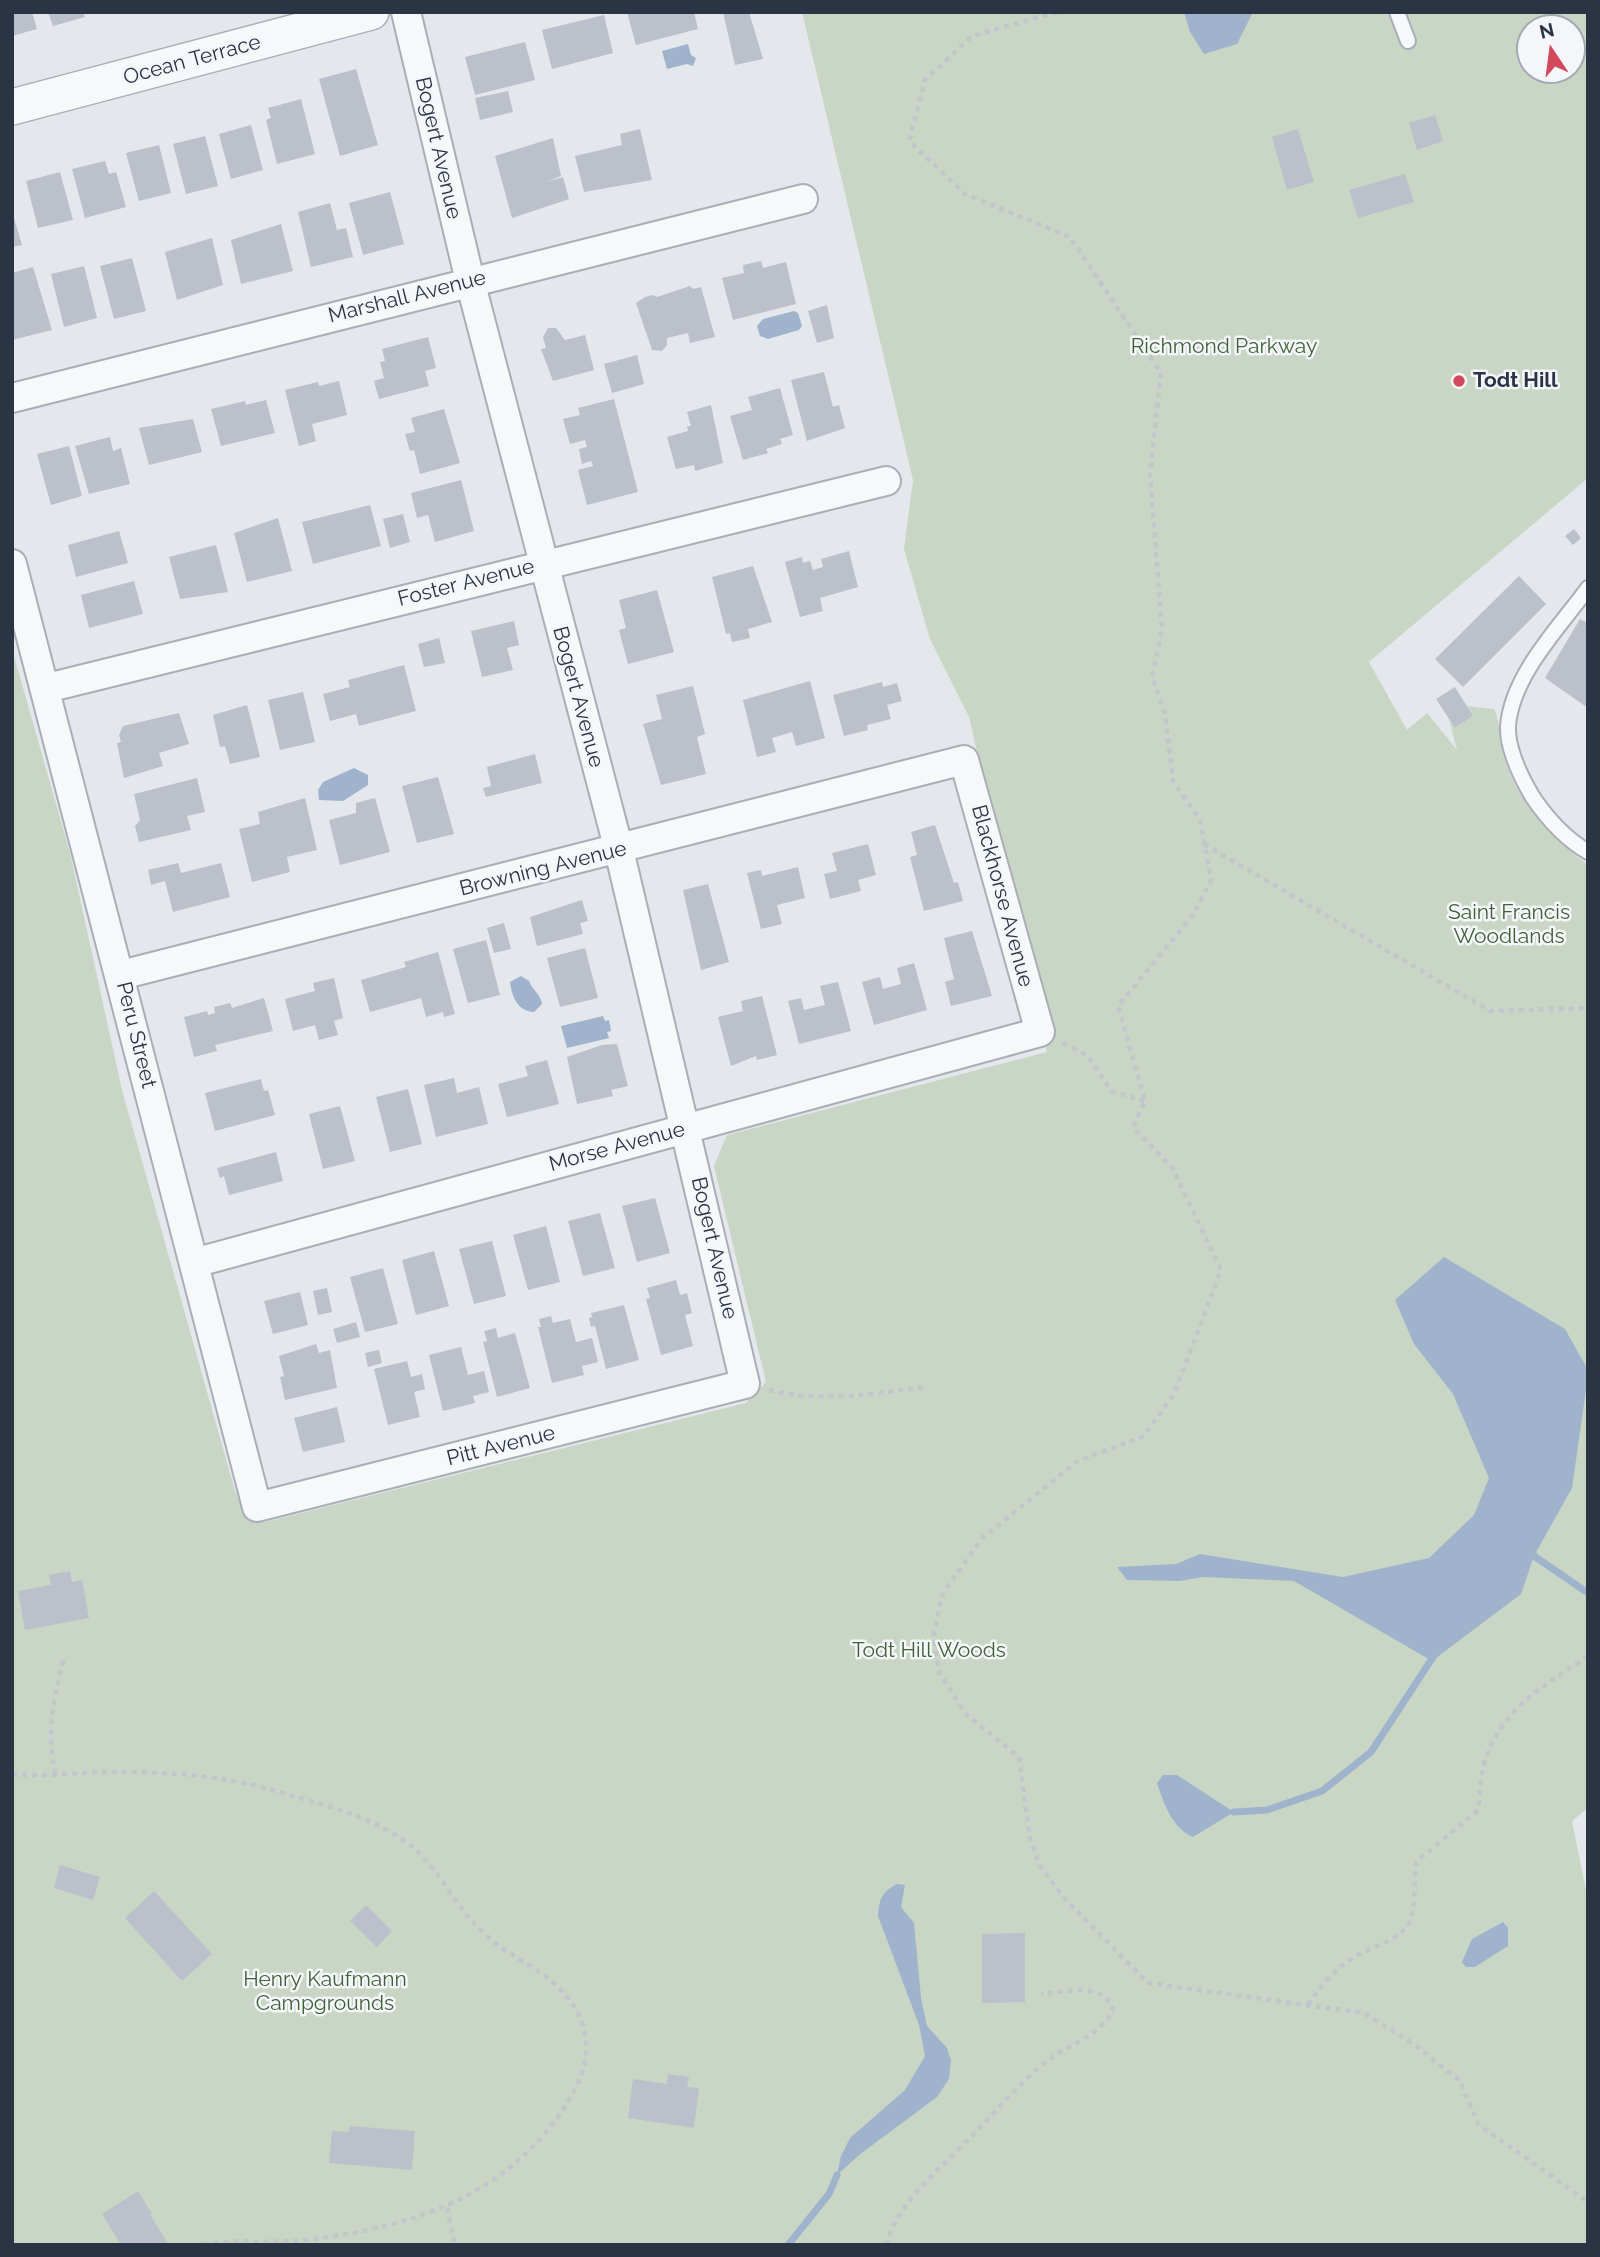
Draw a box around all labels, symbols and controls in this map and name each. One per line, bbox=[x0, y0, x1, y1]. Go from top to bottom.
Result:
north arrow bbox=[1516, 14, 1586, 84]
text: N bbox=[1537, 18, 1556, 43]
street label: Ocean Terrace bbox=[121, 30, 263, 90]
street label: Bogert Avenue bbox=[409, 74, 467, 222]
street label: Marshall Avenue bbox=[326, 265, 488, 329]
park label: Richmond Parkway bbox=[1131, 334, 1317, 360]
place label: Todt Hill bbox=[1473, 368, 1558, 394]
marker: Todt Hill bbox=[1451, 373, 1467, 389]
street label: Foster Avenue bbox=[395, 554, 537, 612]
street label: Bogert Avenue bbox=[547, 624, 609, 770]
street label: Blackhorse Avenue bbox=[966, 802, 1038, 990]
street label: Browning Avenue bbox=[457, 836, 629, 902]
park label: Saint Francis Woodlands bbox=[1448, 900, 1570, 950]
street label: Peru Street bbox=[111, 979, 161, 1091]
street label: Morse Avenue bbox=[546, 1117, 688, 1177]
street label: Bogert Avenue bbox=[685, 1174, 743, 1322]
street label: Pitt Avenue bbox=[444, 1420, 558, 1472]
park label: Todt Hill Woods bbox=[852, 1638, 1006, 1664]
park label: Henry Kaufmann Campgrounds bbox=[243, 1967, 407, 2017]

